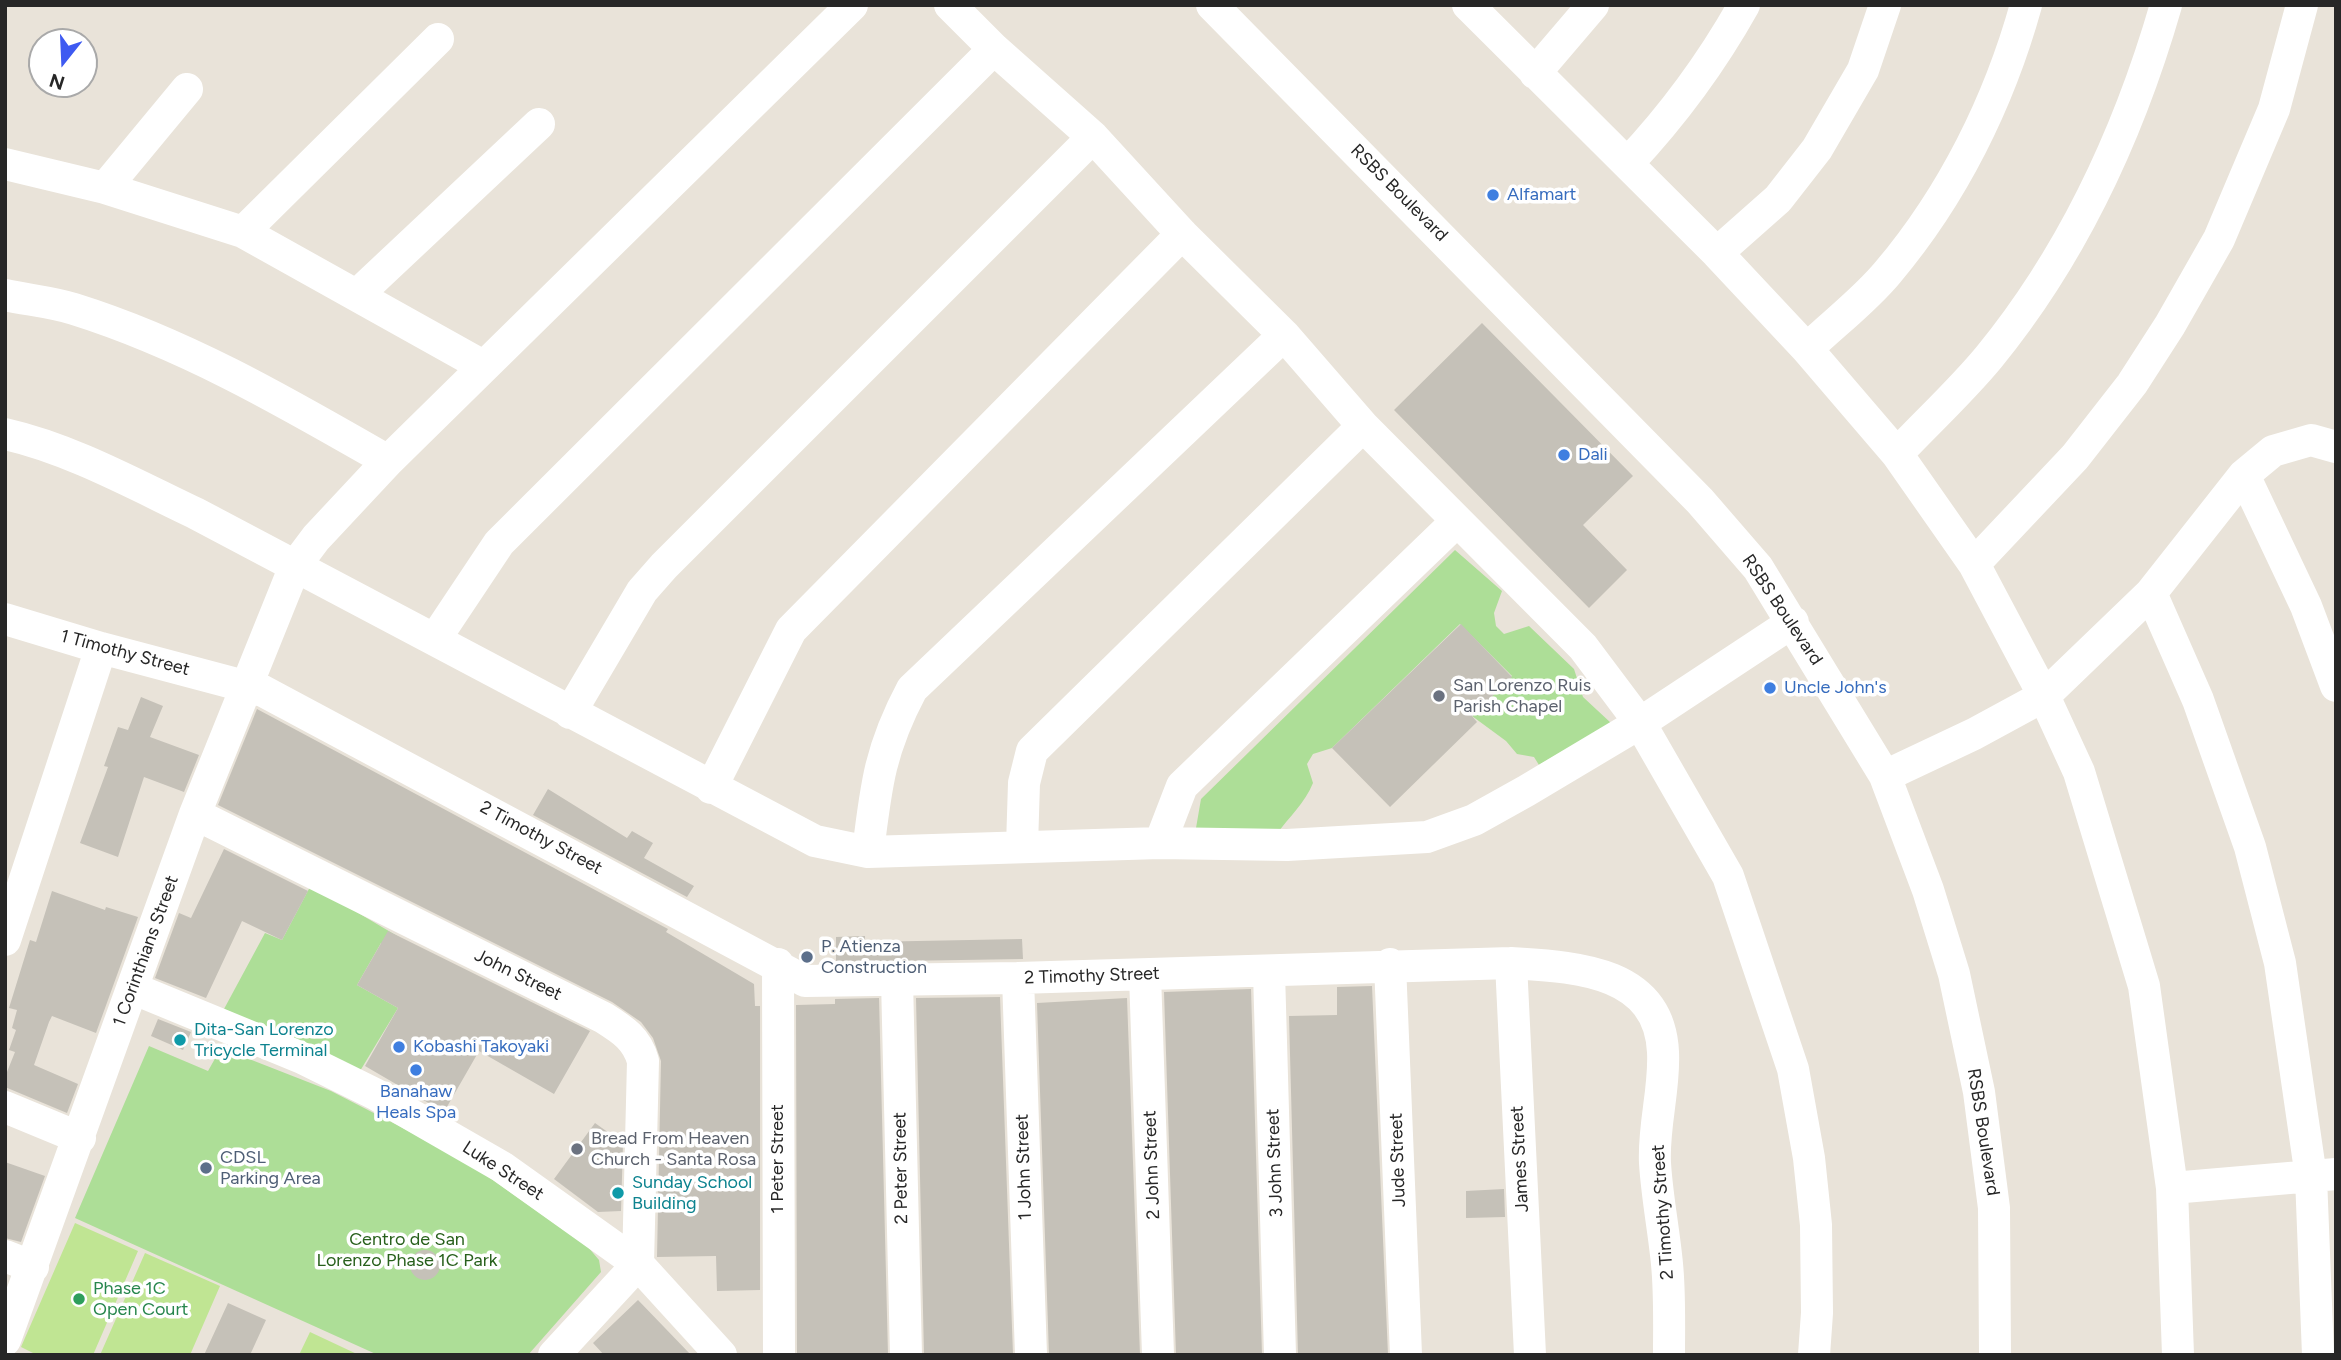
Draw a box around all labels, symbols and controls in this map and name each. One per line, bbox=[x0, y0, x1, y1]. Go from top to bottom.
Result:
north arrow bbox=[28, 28, 98, 98]
text: N bbox=[46, 68, 68, 95]
street label: RSBS Boulevard bbox=[1346, 140, 1452, 246]
place label: Alfamart bbox=[1507, 184, 1576, 206]
marker: Alfamart bbox=[1485, 187, 1501, 203]
place label: Dali bbox=[1578, 444, 1608, 466]
marker: Dali bbox=[1556, 447, 1572, 463]
street label: RSBS Boulevard bbox=[1737, 551, 1827, 669]
street label: 1 Timothy Street bbox=[58, 625, 192, 681]
place label: San Lorenzo Ruis Parish Chapel bbox=[1453, 675, 1591, 718]
place label: Uncle John's bbox=[1784, 677, 1887, 699]
marker: Uncle John's bbox=[1762, 680, 1778, 696]
marker: San Lorenzo Ruis Parish Chapel bbox=[1431, 688, 1447, 704]
street label: 2 Timothy Street bbox=[476, 797, 606, 879]
street label: 1 Corinthians Street bbox=[109, 873, 183, 1029]
place label: P. Atienza Construction bbox=[821, 936, 927, 978]
street label: John Street bbox=[471, 945, 565, 1005]
marker: P. Atienza Construction bbox=[799, 949, 815, 965]
street label: 2 Timothy Street bbox=[1024, 963, 1160, 989]
place label: Dita-San Lorenzo Tricycle Terminal bbox=[194, 1019, 334, 1062]
marker: Dita-San Lorenzo Tricycle Terminal bbox=[172, 1032, 188, 1048]
place label: Kobashi Takoyaki bbox=[413, 1036, 549, 1058]
marker: Kobashi Takoyaki bbox=[391, 1039, 407, 1055]
marker: Banahaw Heals Spa bbox=[408, 1062, 424, 1078]
street label: RSBS Boulevard bbox=[1962, 1067, 2004, 1197]
place label: Banahaw Heals Spa bbox=[376, 1081, 456, 1124]
street label: 1 Peter Street bbox=[767, 1104, 789, 1214]
street label: James Street bbox=[1506, 1105, 1534, 1213]
street label: 3 John Street bbox=[1262, 1108, 1288, 1218]
street label: 2 John Street bbox=[1139, 1110, 1165, 1220]
street label: 2 Peter Street bbox=[889, 1112, 913, 1224]
street label: Jude Street bbox=[1386, 1112, 1410, 1208]
street label: 1 John Street bbox=[1011, 1113, 1037, 1221]
place label: Bread From Heaven Church - Santa Rosa bbox=[591, 1128, 756, 1170]
street label: Luke Street bbox=[458, 1137, 548, 1205]
marker: Bread From Heaven Church - Santa Rosa bbox=[569, 1141, 585, 1157]
street label: 2 Timothy Street bbox=[1648, 1144, 1678, 1280]
place label: CDSL Parking Area bbox=[220, 1147, 321, 1190]
marker: CDSL Parking Area bbox=[198, 1160, 214, 1176]
place label: Sunday School Building bbox=[632, 1172, 752, 1214]
marker: Sunday School Building bbox=[610, 1185, 626, 1201]
park label: Centro de San Lorenzo Phase 1C Park bbox=[317, 1229, 497, 1272]
place label: Phase 1C Open Court bbox=[93, 1278, 188, 1320]
marker: Phase 1C Open Court bbox=[71, 1291, 87, 1307]

